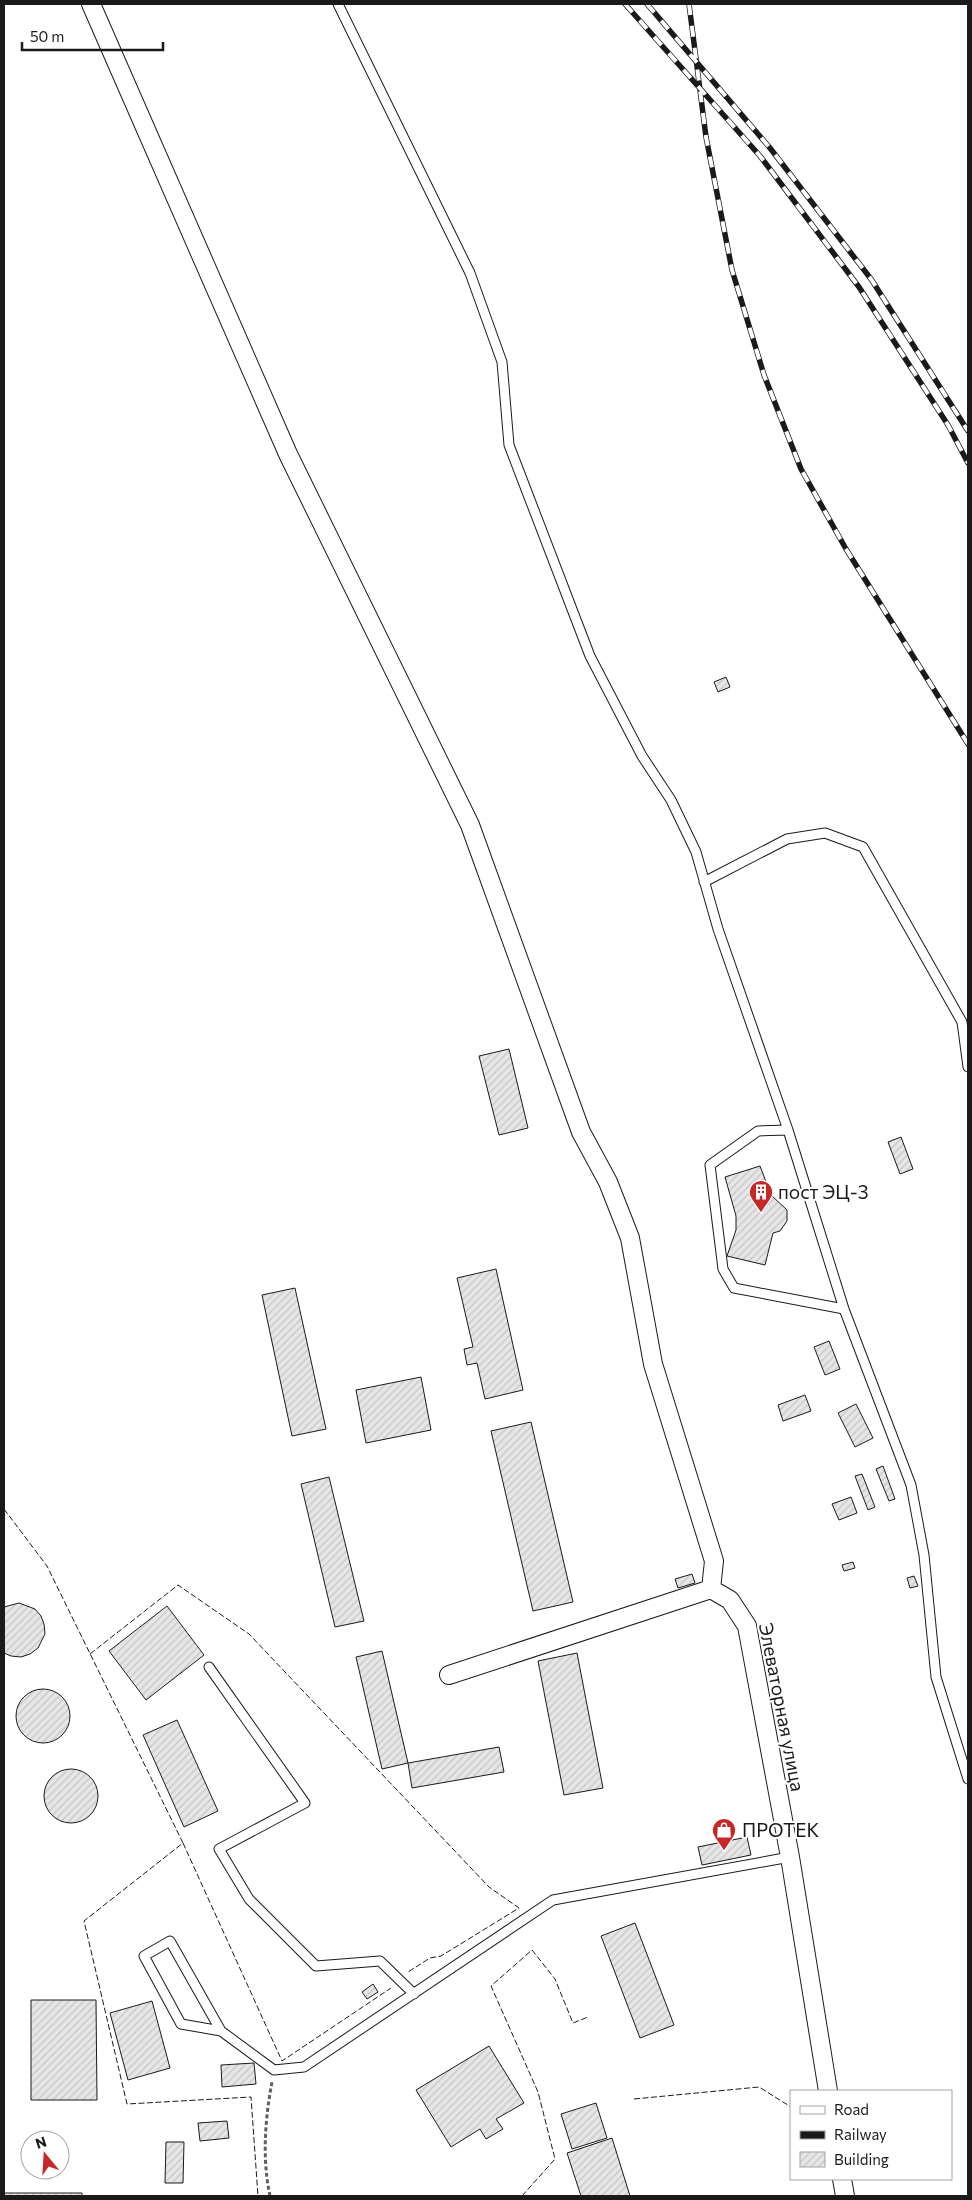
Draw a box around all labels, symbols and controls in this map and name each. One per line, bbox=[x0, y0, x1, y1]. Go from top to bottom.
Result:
scale bar bbox=[22, 20, 164, 52]
text: 50 m bbox=[30, 27, 64, 45]
building icon: пост ЭЦ-3 bbox=[748, 1179, 774, 1213]
place label: пост ЭЦ-3 bbox=[778, 1180, 869, 1203]
street label: Элеваторная улица bbox=[755, 1621, 810, 1793]
shop icon: ПРОТЕК bbox=[711, 1817, 737, 1851]
place label: ПРОТЕК bbox=[742, 1818, 819, 1841]
legend bbox=[790, 2090, 952, 2180]
text: Road bbox=[834, 2100, 869, 2118]
text: Railway bbox=[834, 2125, 887, 2143]
north arrow bbox=[20, 2130, 70, 2180]
text: N bbox=[33, 2132, 48, 2152]
text: Building bbox=[834, 2150, 889, 2168]

